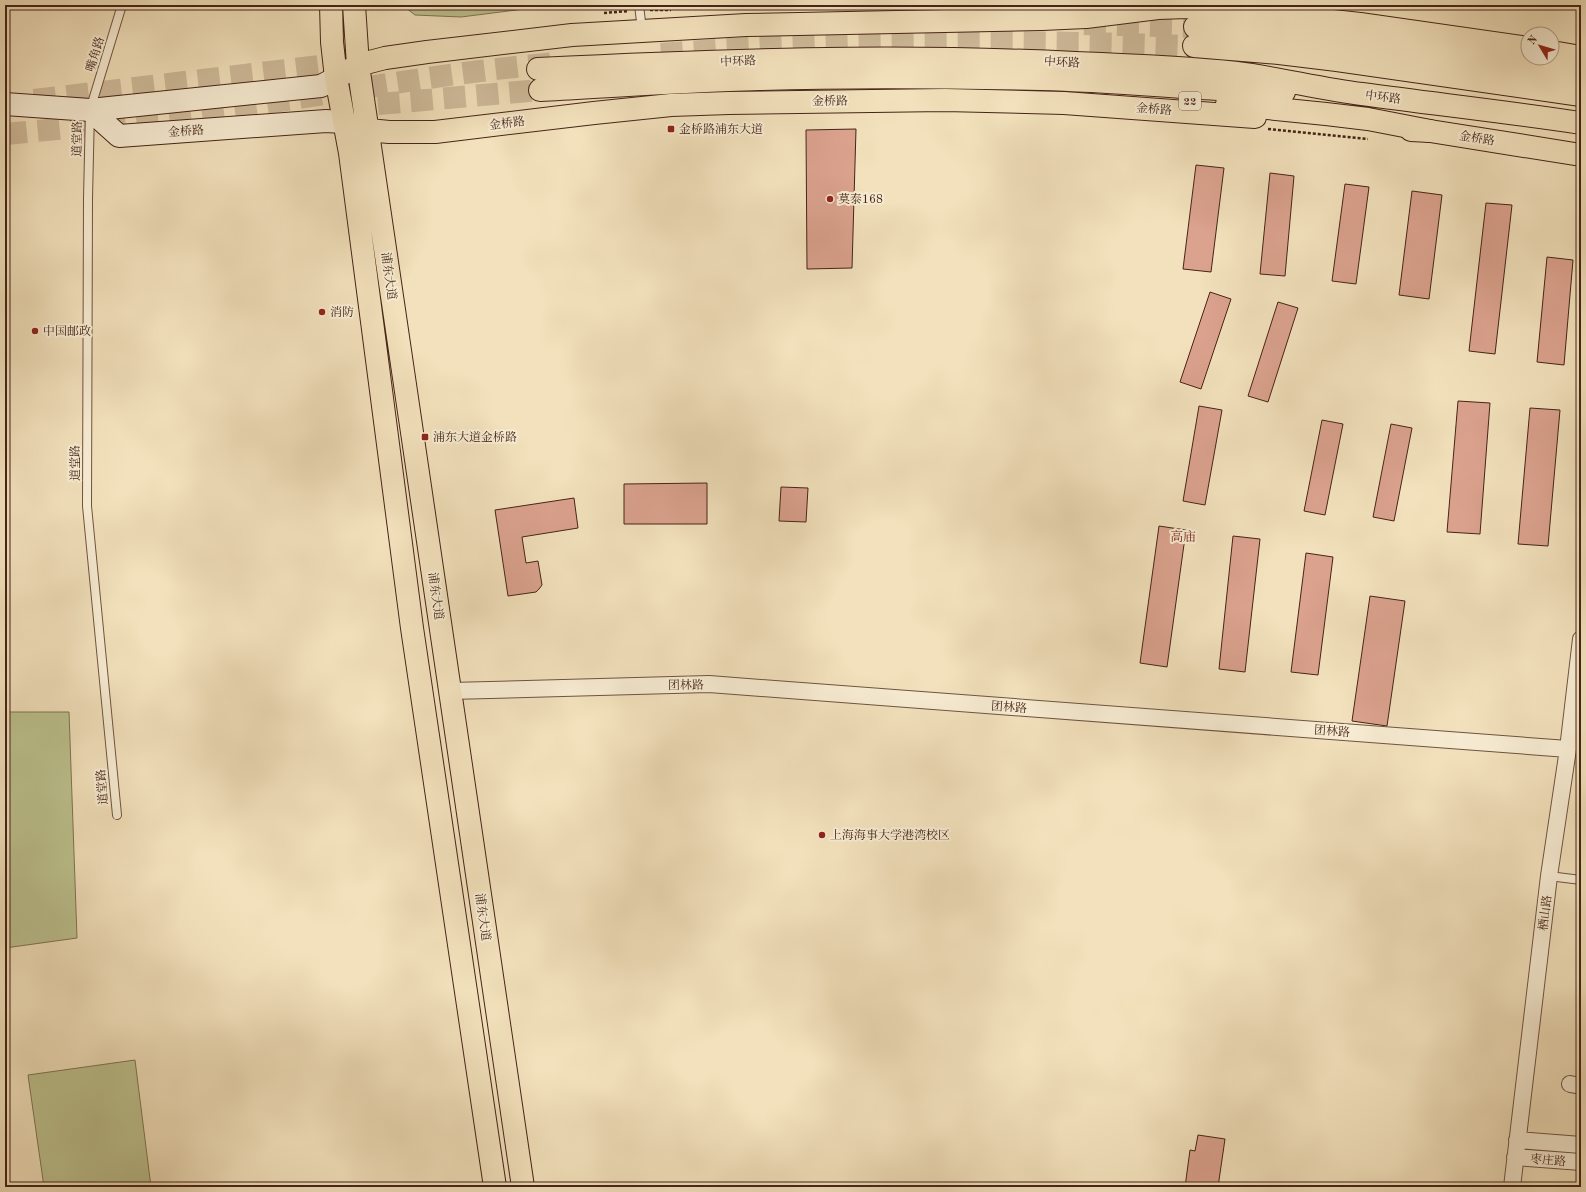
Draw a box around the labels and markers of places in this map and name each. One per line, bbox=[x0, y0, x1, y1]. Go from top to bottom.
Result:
place label: 金桥路浦东大道 bbox=[679, 122, 763, 136]
marker: 金桥路浦东大道 bbox=[666, 124, 676, 134]
place label: 莫泰168 bbox=[838, 192, 883, 206]
marker: 莫泰168 bbox=[825, 194, 835, 204]
place label: 消防 bbox=[330, 305, 354, 319]
marker: 消防 bbox=[317, 307, 327, 317]
place label: 中国邮政 bbox=[43, 324, 91, 338]
marker: 中国邮政 bbox=[30, 326, 40, 336]
place label: 浦东大道金桥路 bbox=[433, 430, 517, 444]
marker: 浦东大道金桥路 bbox=[420, 432, 430, 442]
place label: 上海海事大学港湾校区 bbox=[830, 828, 950, 842]
marker: 上海海事大学港湾校区 bbox=[817, 830, 827, 840]

